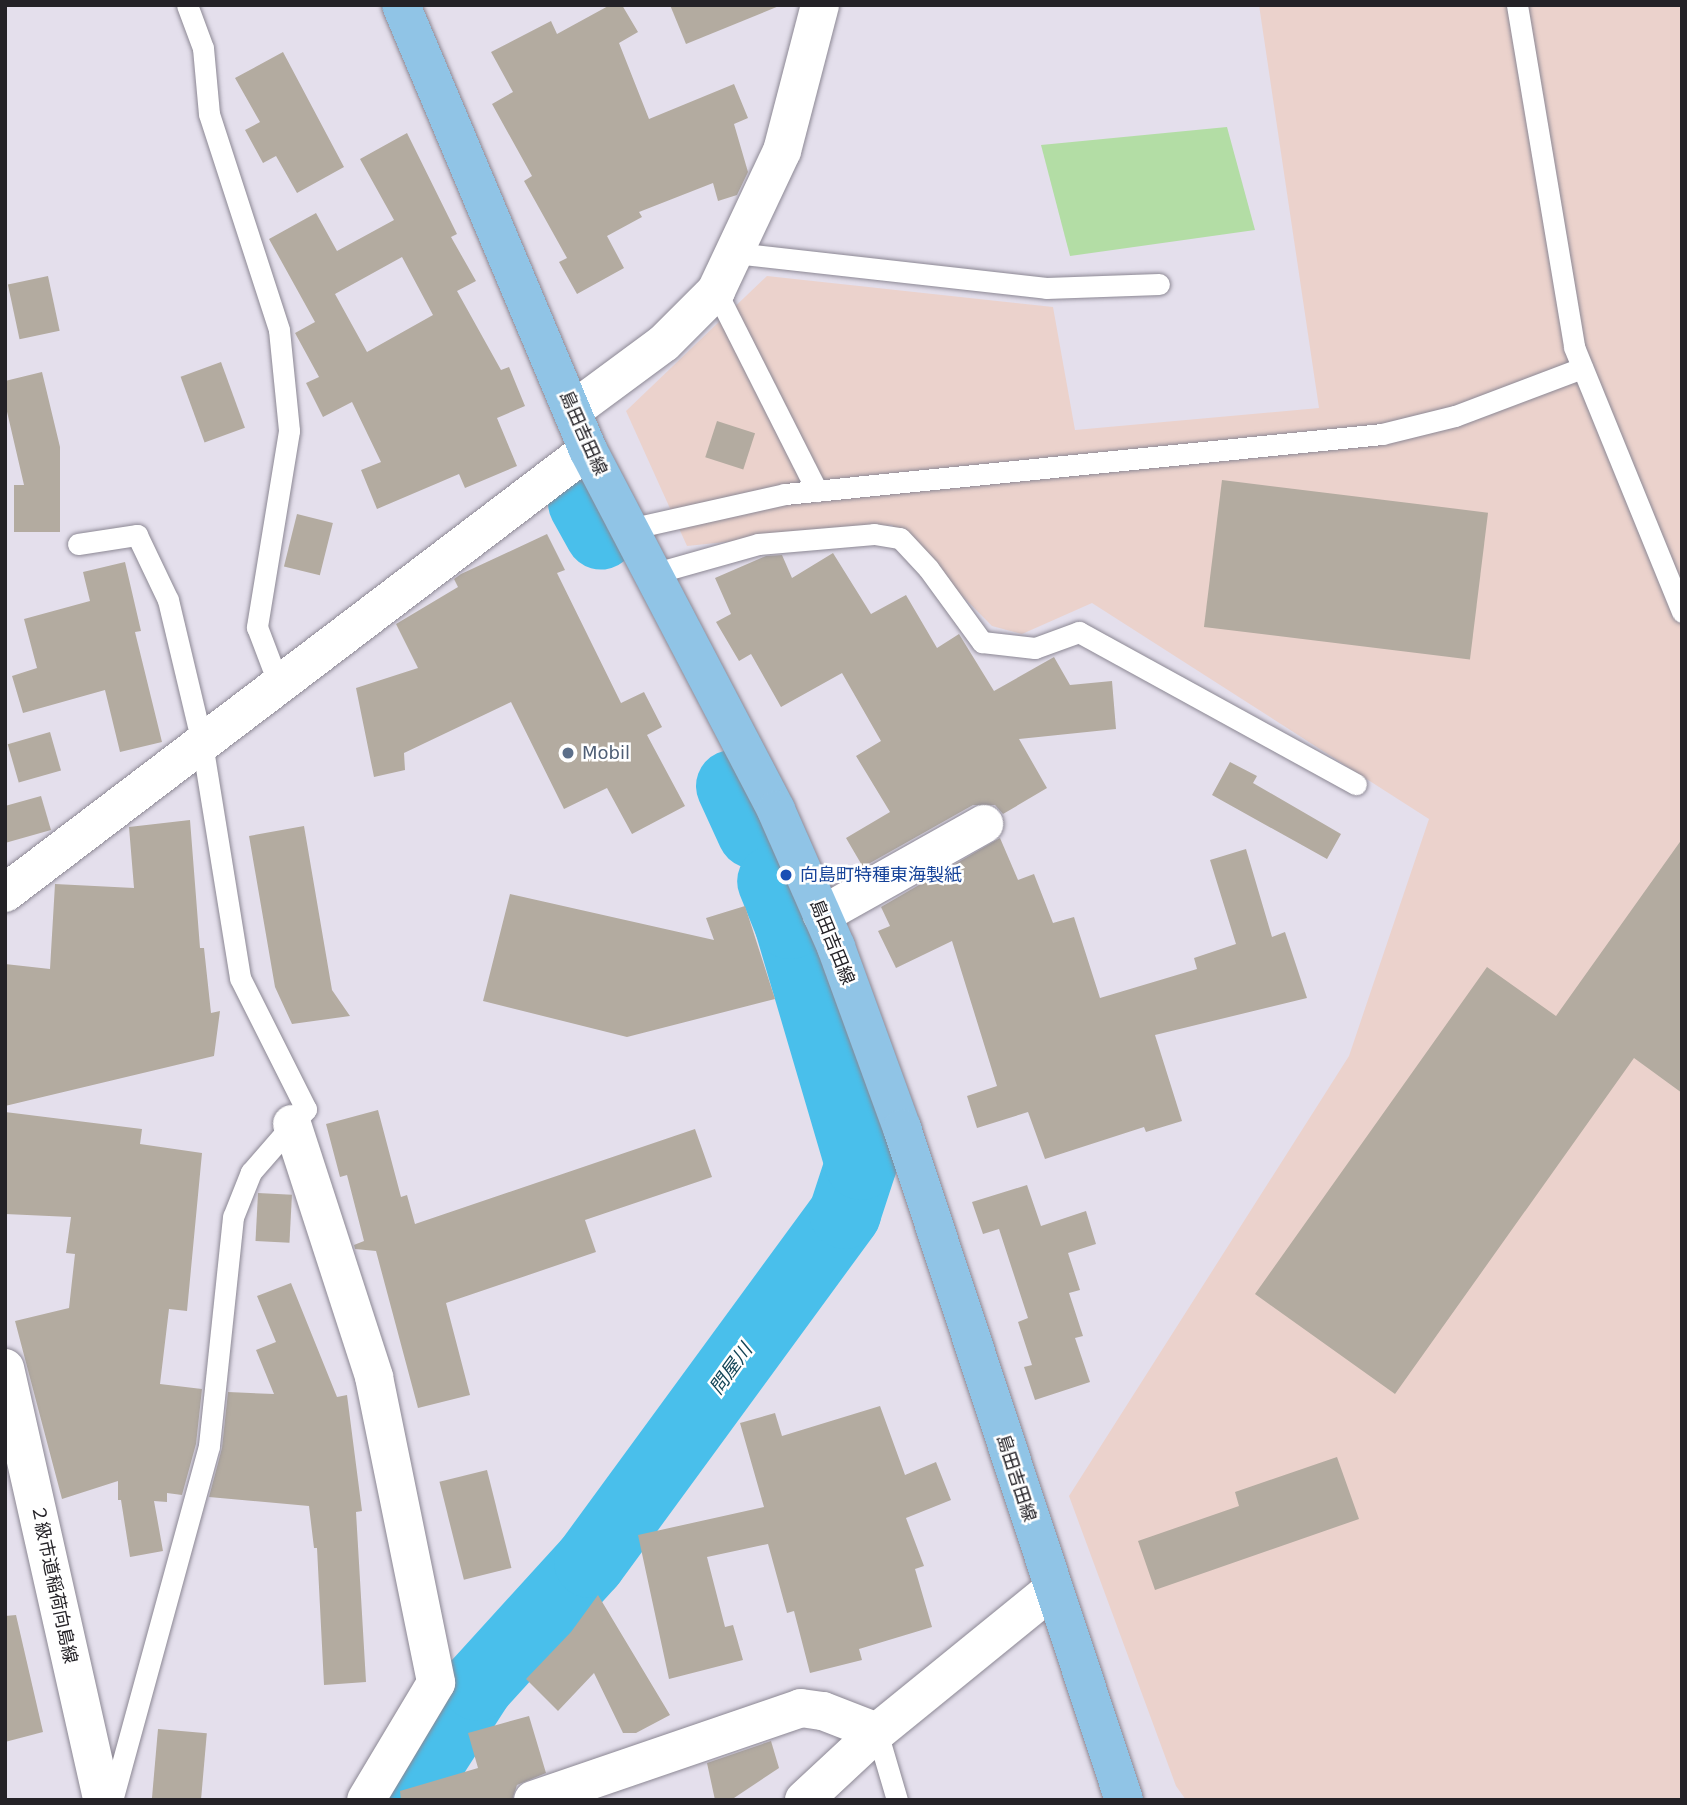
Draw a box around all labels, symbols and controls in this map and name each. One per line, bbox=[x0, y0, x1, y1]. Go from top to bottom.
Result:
street label: 島田吉田線 bbox=[555, 387, 611, 479]
place label: Mobil bbox=[582, 742, 630, 764]
marker: Mobil bbox=[560, 745, 576, 761]
place label: 向島町特種東海製紙 bbox=[800, 864, 962, 886]
marker: 向島町特種東海製紙 bbox=[778, 867, 794, 883]
street label: 島田吉田線 bbox=[805, 896, 859, 988]
water label: 問屋川 bbox=[705, 1339, 757, 1399]
street label: 島田吉田線 bbox=[992, 1432, 1040, 1524]
street label: ２級市道稲荷向島線 bbox=[27, 1503, 81, 1665]

